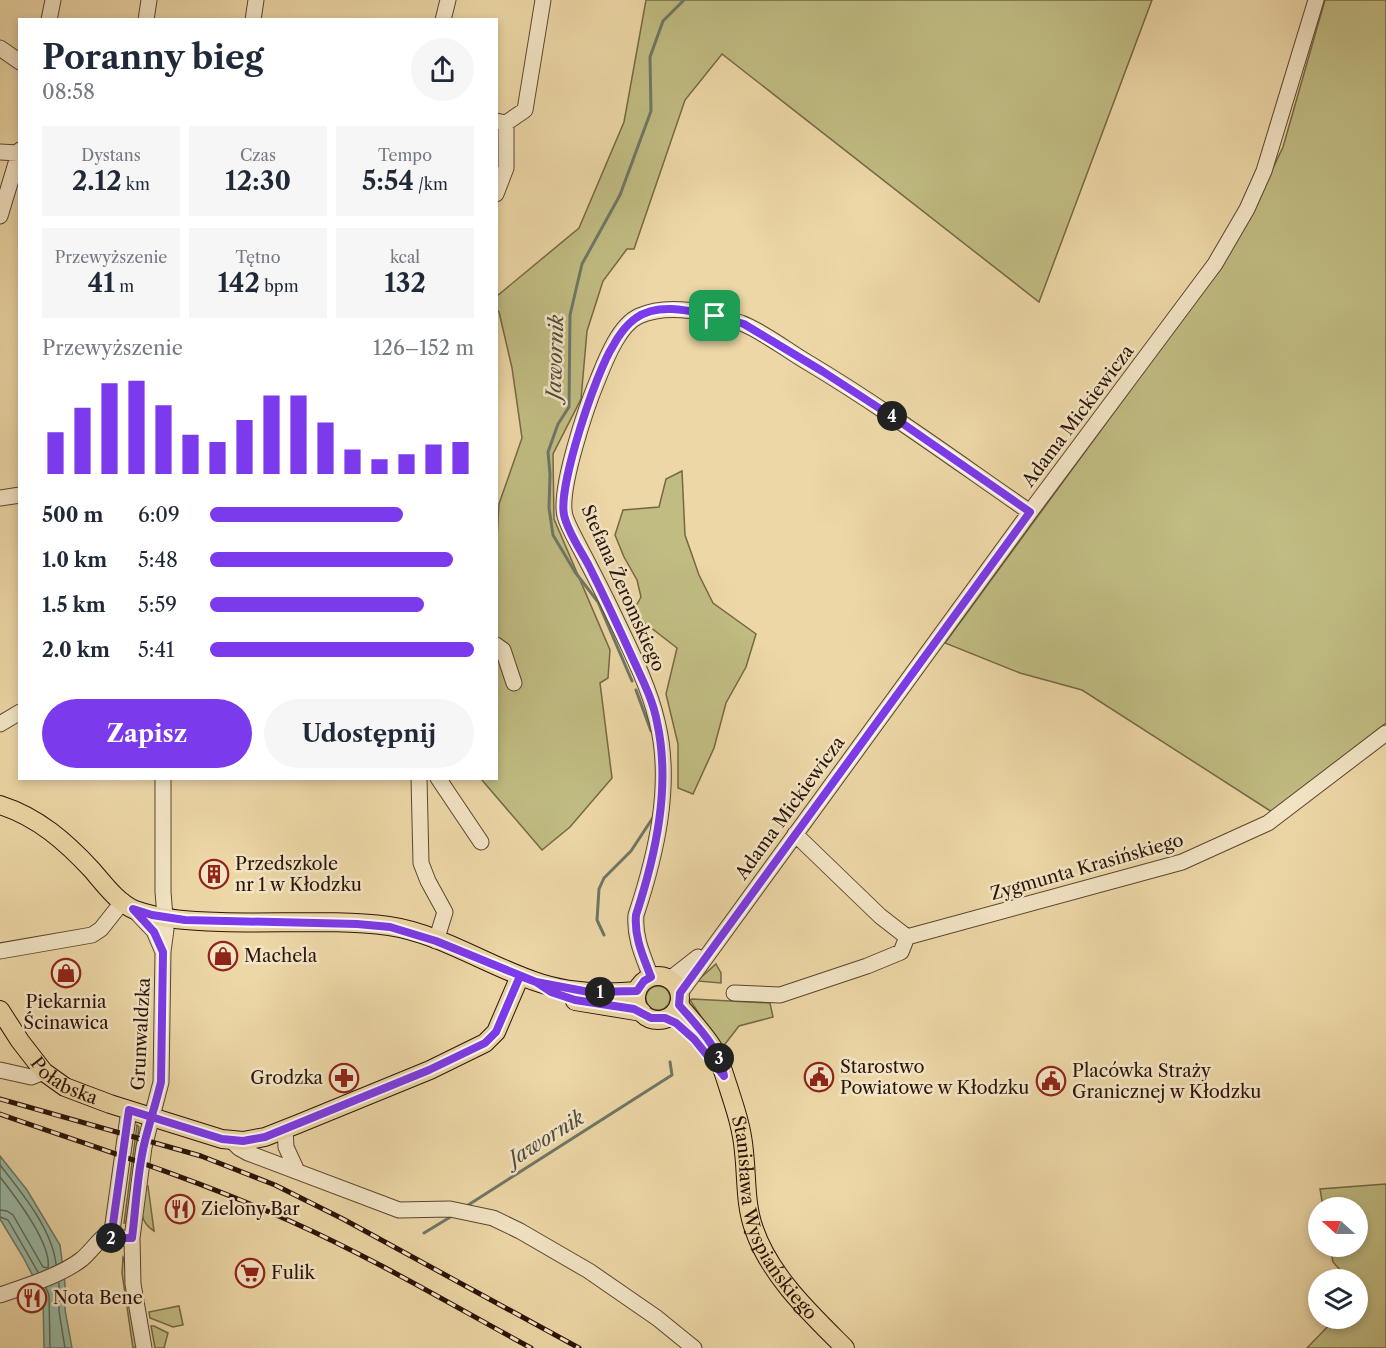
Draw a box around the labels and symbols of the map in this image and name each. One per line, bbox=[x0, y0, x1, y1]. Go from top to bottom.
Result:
pin bbox=[689, 290, 740, 341]
water label: Jawornik bbox=[541, 313, 568, 406]
street label: Adama Mickiewicza bbox=[1017, 340, 1139, 492]
pin: 4 bbox=[877, 401, 907, 431]
street label: Stefana Żeromskiego bbox=[576, 501, 671, 675]
street label: Adama Mickiewicza bbox=[730, 732, 850, 885]
street label: Zygmunta Krasińskiego bbox=[988, 829, 1186, 905]
place label: Przedszkole nr 1 w Kłodzku bbox=[235, 853, 362, 896]
building icon: Przedszkole nr 1 w Kłodzku bbox=[198, 858, 230, 890]
shop icon: Machela bbox=[207, 940, 239, 972]
place label: Machela bbox=[244, 945, 318, 967]
shop icon: Piekarnia Ścinawica bbox=[50, 957, 82, 989]
street label: Grunwaldzka bbox=[127, 977, 155, 1091]
pin: 1 bbox=[585, 977, 615, 1007]
place label: Piekarnia Ścinawica bbox=[23, 991, 109, 1034]
pin: 3 bbox=[704, 1043, 734, 1073]
street label: Połabska bbox=[26, 1053, 101, 1109]
place label: Starostwo Powiatowe w Kłodzku bbox=[840, 1056, 1029, 1099]
place label: Placówka Straży Granicznej w Kłodzku bbox=[1072, 1060, 1261, 1103]
public building icon: Starostwo Powiatowe w Kłodzku bbox=[803, 1061, 835, 1093]
pharmacy icon: Grodzka bbox=[328, 1062, 360, 1094]
public building icon: Placówka Straży Granicznej w Kłodzku bbox=[1035, 1065, 1067, 1097]
place label: Grodzka bbox=[250, 1067, 323, 1089]
water label: Jawornik bbox=[499, 1105, 589, 1174]
street label: Stanisława Wyspiańskiego bbox=[727, 1113, 822, 1324]
restaurant icon: Zielony Bar bbox=[164, 1193, 196, 1225]
north arrow bbox=[1308, 1197, 1368, 1257]
place label: Zielony Bar bbox=[201, 1198, 300, 1220]
pin: 2 bbox=[96, 1223, 126, 1253]
supermarket icon: Fulik bbox=[234, 1257, 266, 1289]
place label: Fulik bbox=[271, 1262, 317, 1284]
restaurant icon: Nota Bene bbox=[16, 1282, 48, 1314]
place label: Nota Bene bbox=[53, 1287, 143, 1309]

